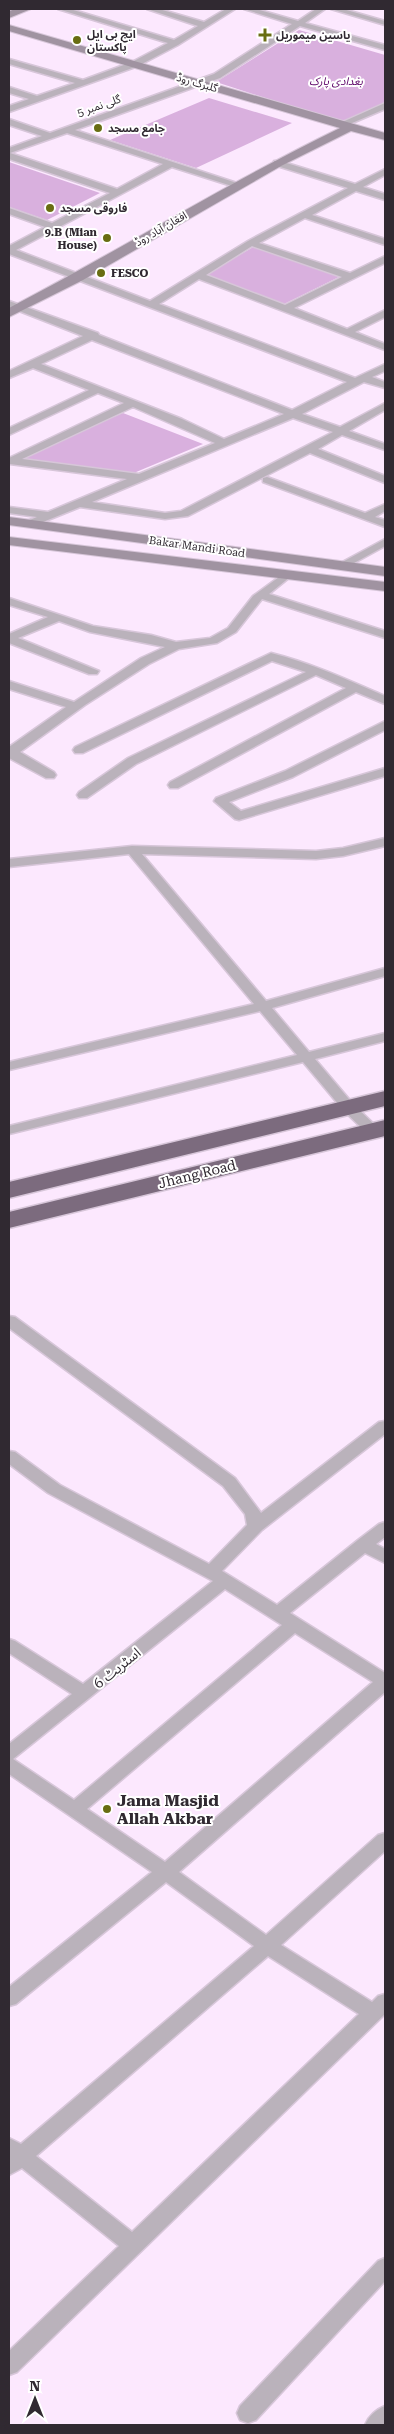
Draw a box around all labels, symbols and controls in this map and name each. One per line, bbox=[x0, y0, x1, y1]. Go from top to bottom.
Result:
place label: ایچ بی ایل پاکستان bbox=[87, 28, 136, 54]
marker: یاسین میموریل bbox=[258, 28, 272, 42]
place label: یاسین میموریل bbox=[276, 29, 351, 42]
marker: ایچ بی ایل پاکستان bbox=[71, 34, 83, 46]
street label: گلبرگ روڈ bbox=[175, 71, 220, 95]
park label: بغدادی پارک bbox=[309, 75, 364, 89]
street label: گلی نمبر 5 bbox=[76, 92, 123, 120]
marker: جامع مسجد bbox=[92, 122, 104, 134]
place label: جامع مسجد bbox=[108, 122, 165, 137]
marker: فاروقی مسجد bbox=[44, 202, 56, 214]
place label: فاروقی مسجد bbox=[60, 202, 128, 215]
street label: افغان آباد روڈ bbox=[133, 209, 189, 249]
place label: 9.B (Mian House) bbox=[45, 226, 98, 252]
marker: 9.B (Mian House) bbox=[101, 232, 113, 244]
marker: FESCO bbox=[95, 267, 107, 279]
place label: FESCO bbox=[111, 267, 149, 280]
street label: Bakar Mandi Road bbox=[148, 534, 246, 560]
street label: Jhang Road bbox=[157, 1157, 238, 1191]
street label: اسٹریٹ 6 bbox=[90, 1644, 144, 1692]
place label: Jama Masjid Allah Akbar bbox=[117, 1791, 219, 1828]
marker: Jama Masjid Allah Akbar bbox=[101, 1803, 113, 1815]
north arrow bbox=[10, 2374, 60, 2424]
text: N bbox=[30, 2378, 41, 2394]

